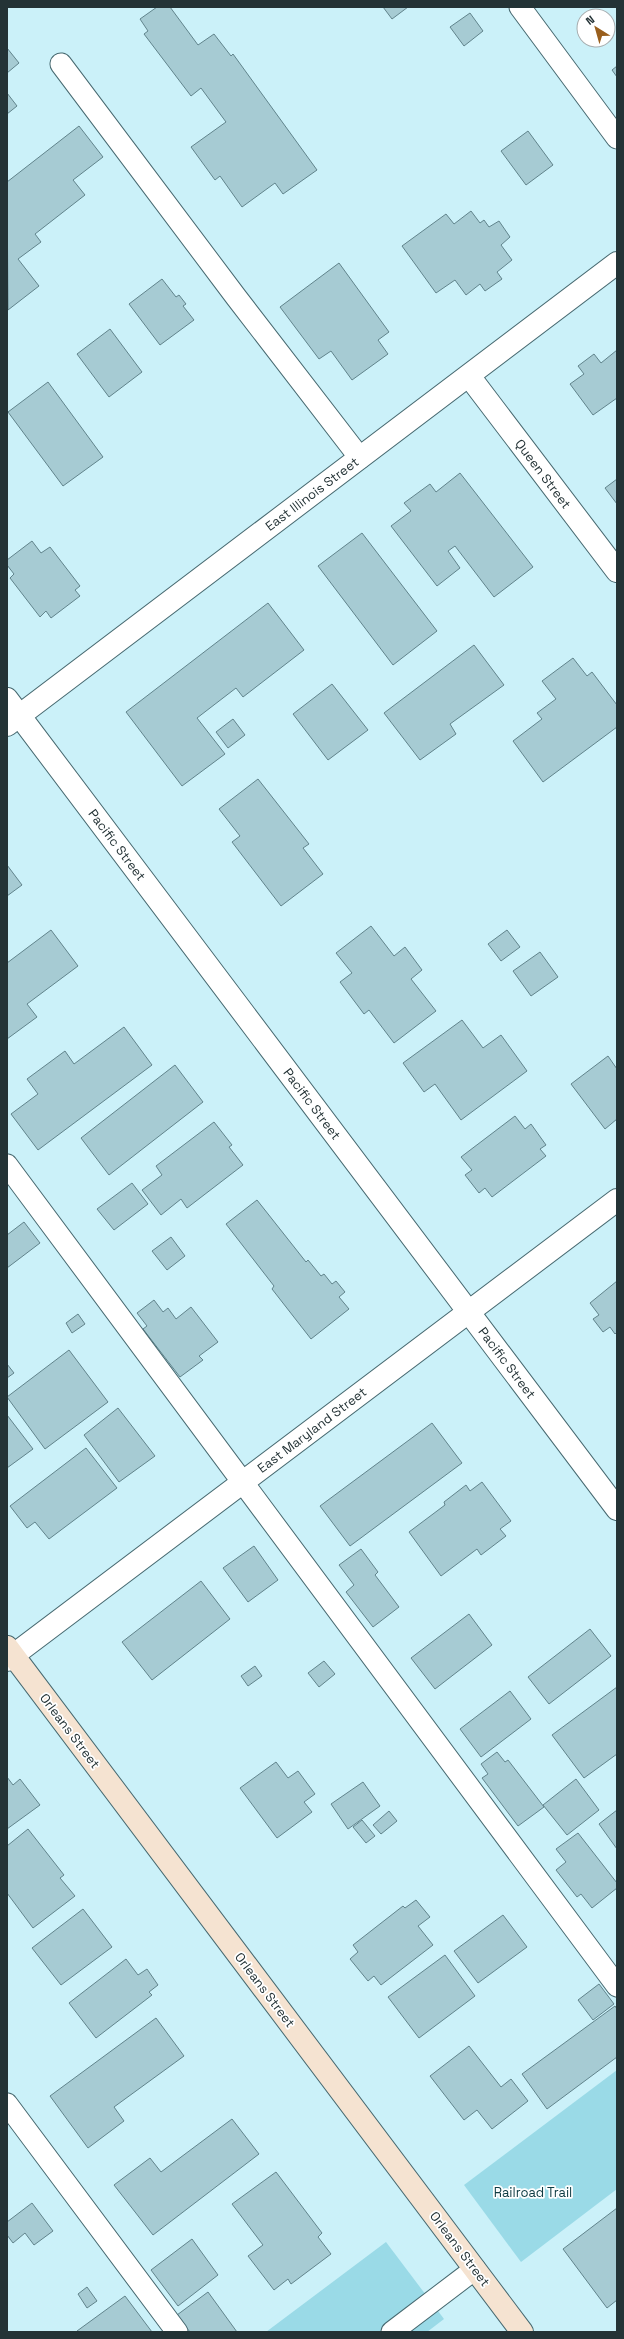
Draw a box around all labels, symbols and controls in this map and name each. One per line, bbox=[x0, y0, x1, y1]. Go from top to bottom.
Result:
north arrow bbox=[576, 8, 616, 48]
text: N bbox=[583, 12, 597, 28]
street label: Queen Street bbox=[511, 436, 575, 512]
street label: East Illinois Street bbox=[262, 453, 362, 535]
street label: Pacific Street bbox=[85, 806, 149, 884]
street label: Pacific Street bbox=[280, 1065, 344, 1143]
street label: Pacific Street bbox=[475, 1324, 539, 1402]
street label: East Maryland Street bbox=[254, 1383, 370, 1477]
street label: Orleans Street bbox=[36, 1690, 104, 1772]
street label: Orleans Street bbox=[231, 1949, 299, 2031]
park label: Railroad Trail bbox=[494, 2184, 572, 2201]
street label: Orleans Street bbox=[426, 2208, 494, 2290]

